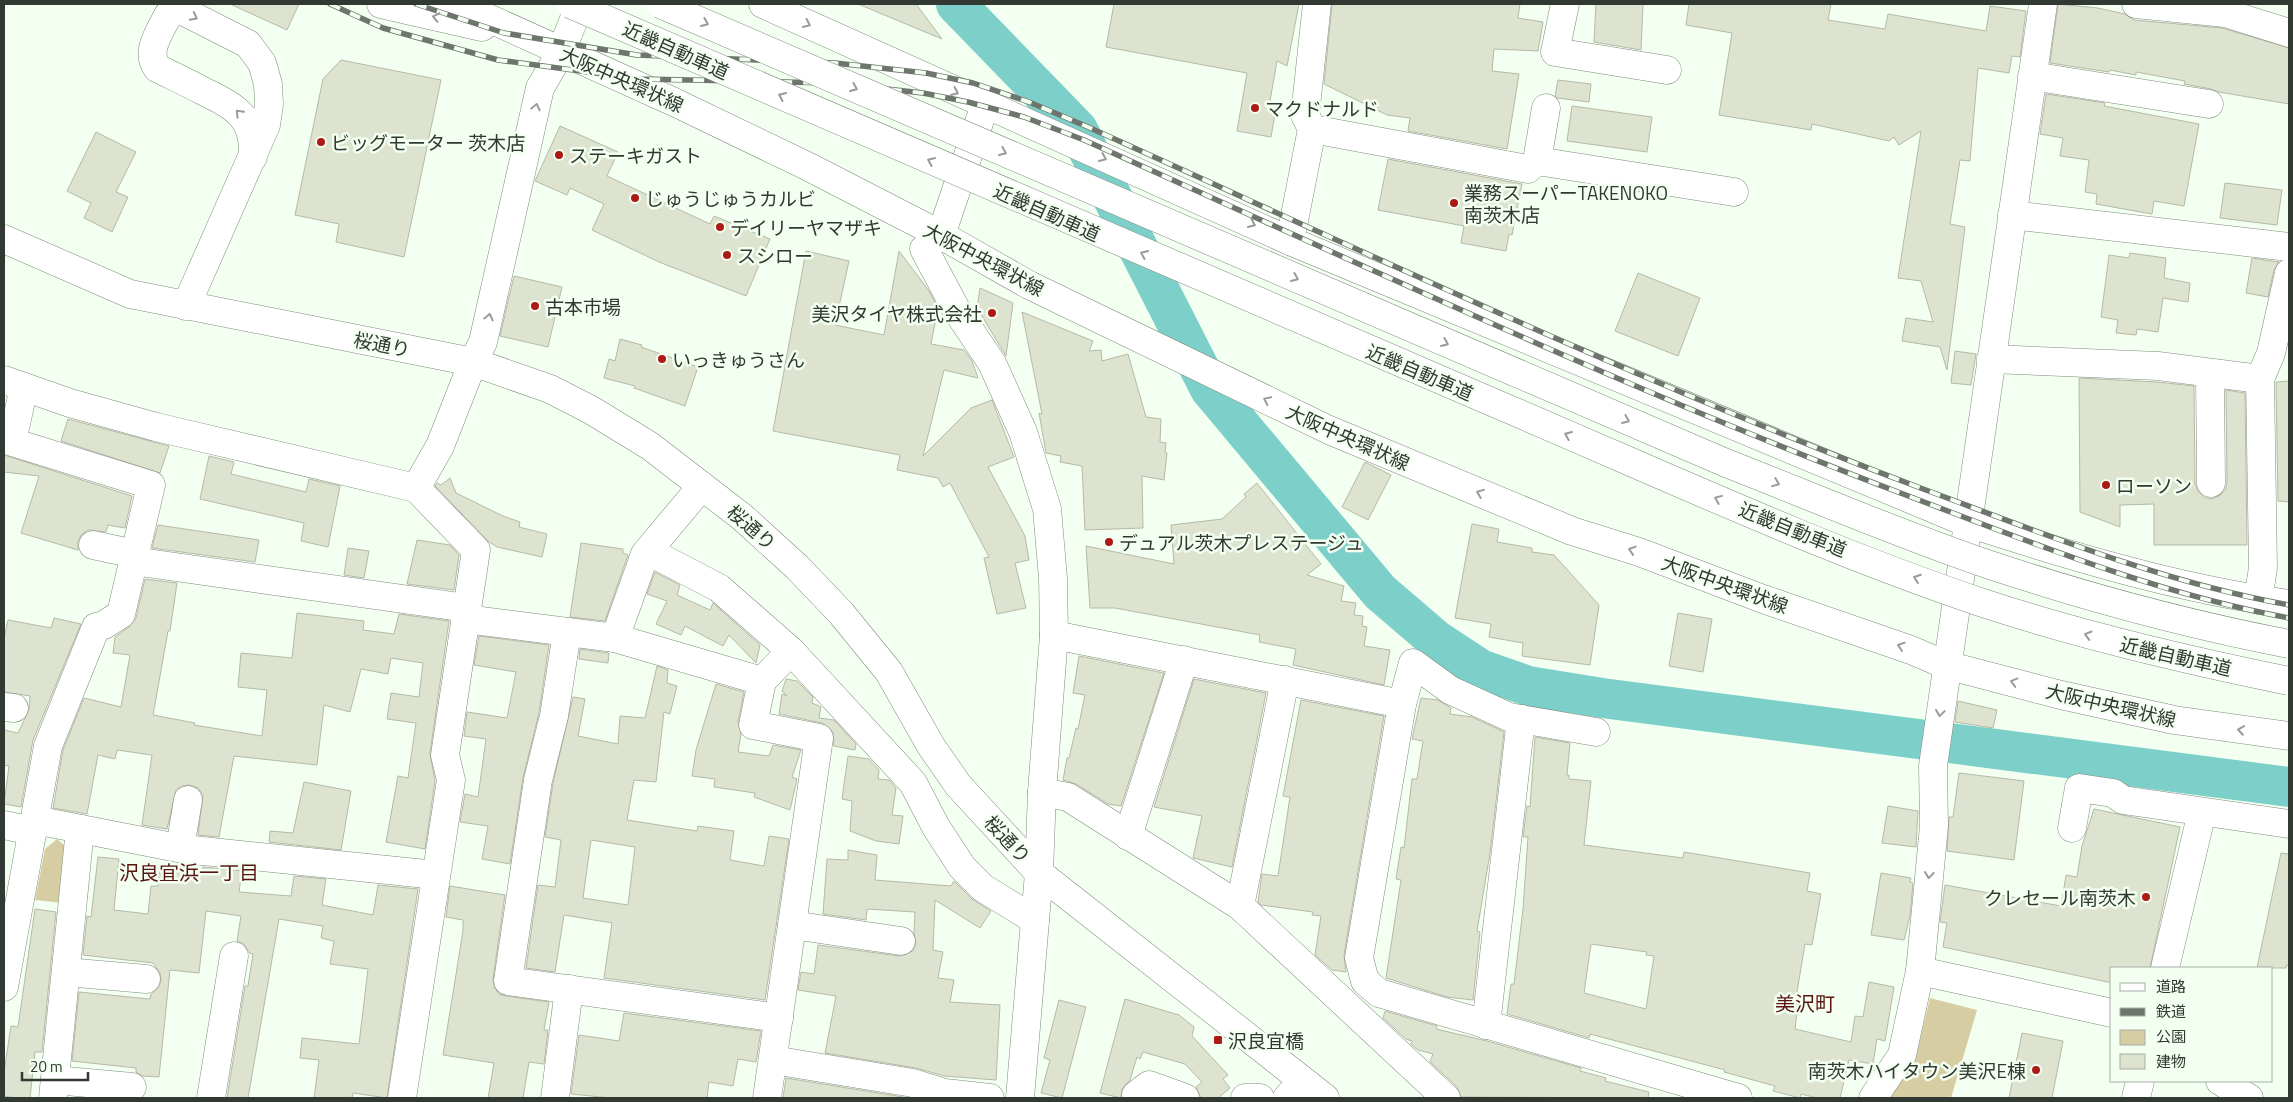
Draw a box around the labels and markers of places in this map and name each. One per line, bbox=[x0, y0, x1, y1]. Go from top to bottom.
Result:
place label: マクドナルド bbox=[1265, 94, 1379, 123]
marker: マクドナルド bbox=[1249, 102, 1261, 114]
place label: ビッグモーター 茨木店 bbox=[331, 128, 525, 157]
marker: ビッグモーター 茨木店 bbox=[315, 136, 327, 148]
place label: ステーキガスト bbox=[569, 141, 702, 170]
marker: ステーキガスト bbox=[553, 149, 565, 161]
place label: 業務スーパーTAKENOKO 南茨木店 bbox=[1464, 178, 1668, 229]
place label: じゅうじゅうカルビ bbox=[645, 184, 816, 213]
marker: じゅうじゅうカルビ bbox=[629, 192, 641, 204]
marker: 業務スーパーTAKENOKO 南茨木店 bbox=[1448, 197, 1460, 209]
place label: デイリーヤマザキ bbox=[730, 213, 882, 242]
marker: デイリーヤマザキ bbox=[714, 221, 726, 233]
place label: スシロー bbox=[737, 241, 813, 270]
marker: スシロー bbox=[721, 249, 733, 261]
place label: 古本市場 bbox=[545, 292, 621, 321]
place label: 美沢タイヤ株式会社 bbox=[812, 299, 982, 328]
marker: 古本市場 bbox=[529, 300, 541, 312]
marker: 美沢タイヤ株式会社 bbox=[986, 307, 998, 319]
place label: いっきゅうさん bbox=[672, 345, 805, 374]
marker: いっきゅうさん bbox=[656, 353, 668, 365]
place label: ローソン bbox=[2116, 471, 2192, 500]
marker: ローソン bbox=[2100, 479, 2112, 491]
place label: デュアル茨木プレステージュ bbox=[1119, 528, 1364, 557]
marker: デュアル茨木プレステージュ bbox=[1103, 536, 1115, 548]
place label: クレセール南茨木 bbox=[1984, 883, 2136, 912]
marker: クレセール南茨木 bbox=[2140, 891, 2152, 903]
place label: 沢良宜橋 bbox=[1228, 1026, 1304, 1055]
marker: 沢良宜橋 bbox=[1212, 1034, 1224, 1046]
place label: 南茨木ハイタウン美沢E棟 bbox=[1808, 1056, 2026, 1085]
marker: 南茨木ハイタウン美沢E棟 bbox=[2030, 1064, 2042, 1076]

